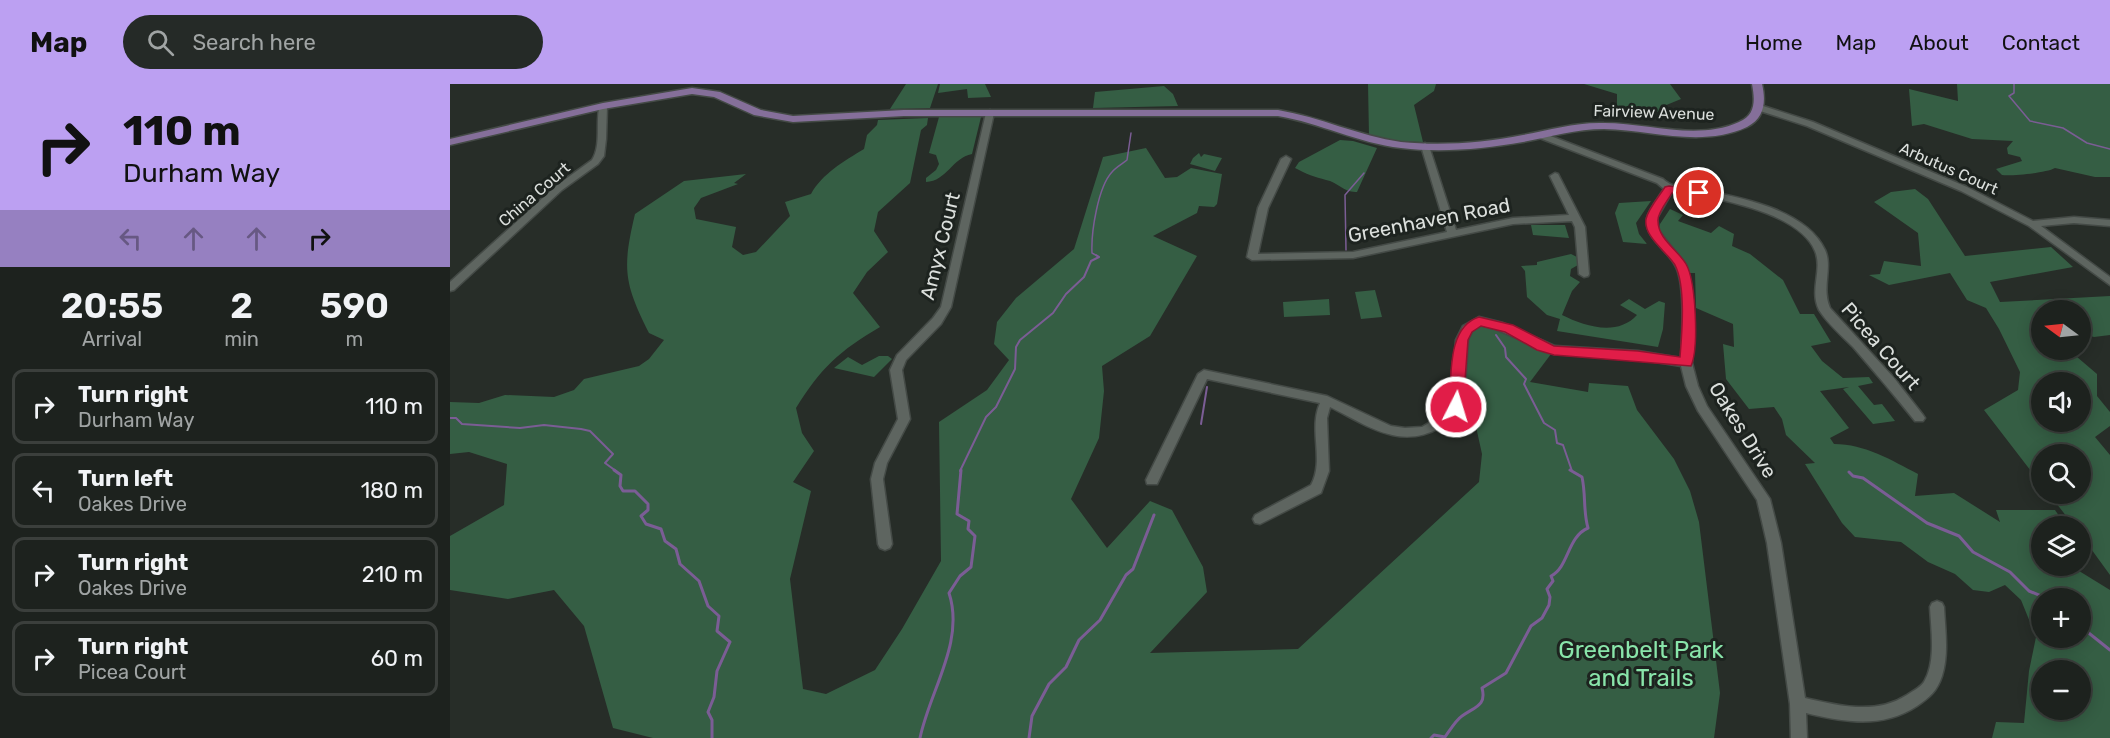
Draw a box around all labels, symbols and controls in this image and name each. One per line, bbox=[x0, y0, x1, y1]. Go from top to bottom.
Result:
search box bbox=[123, 15, 543, 69]
text: Map bbox=[30, 26, 87, 59]
icon: search bbox=[144, 26, 177, 59]
text: Search here bbox=[192, 29, 316, 56]
text: Home bbox=[1745, 30, 1802, 55]
text: Map bbox=[1835, 30, 1876, 55]
text: About bbox=[1909, 30, 1969, 55]
text: Contact bbox=[2002, 30, 2080, 55]
street label: Fairview Avenue bbox=[1593, 101, 1715, 124]
text: 110 m bbox=[123, 106, 241, 156]
icon: right bbox=[24, 108, 102, 186]
street label: Arbutus Court bbox=[1897, 138, 2001, 199]
text: Durham Way bbox=[123, 157, 280, 189]
street label: China Court bbox=[495, 158, 574, 231]
pin bbox=[1673, 167, 1724, 218]
icon: arrive bbox=[1682, 176, 1715, 209]
street label: Amyx Court bbox=[915, 190, 965, 302]
street label: Greenhaven Road bbox=[1346, 192, 1512, 248]
icon: left bbox=[114, 222, 147, 255]
icon: ahead bbox=[177, 222, 210, 255]
icon: ahead bbox=[240, 222, 273, 255]
icon: right bbox=[303, 222, 336, 255]
text: 20:55 bbox=[61, 284, 163, 327]
text: 2 bbox=[230, 284, 253, 327]
text: 590 bbox=[320, 284, 389, 327]
street label: Picea Court bbox=[1836, 297, 1926, 395]
north arrow bbox=[2031, 300, 2091, 360]
map controls bbox=[2031, 300, 2091, 720]
text: Arrival bbox=[82, 327, 142, 351]
text: min bbox=[224, 327, 259, 351]
text: m bbox=[346, 327, 363, 351]
button: sound bbox=[2031, 372, 2091, 432]
position arrow bbox=[1424, 375, 1488, 439]
street label: Oakes Drive bbox=[1704, 377, 1782, 483]
text: Turn right bbox=[78, 381, 188, 408]
icon: right bbox=[27, 390, 60, 423]
text: 110 m bbox=[365, 393, 423, 420]
text: Durham Way bbox=[78, 408, 194, 432]
button: search bbox=[2031, 444, 2091, 504]
text: Turn left bbox=[78, 465, 173, 492]
icon: left bbox=[27, 474, 60, 507]
text: 180 m bbox=[361, 477, 423, 504]
text: Oakes Drive bbox=[78, 492, 187, 516]
button: layers bbox=[2031, 516, 2091, 576]
text: Turn right bbox=[78, 549, 188, 576]
icon: right bbox=[27, 558, 60, 591]
text: 210 m bbox=[362, 561, 423, 588]
text: Oakes Drive bbox=[78, 576, 187, 600]
button: + bbox=[2031, 588, 2091, 648]
text: Turn right bbox=[78, 633, 188, 660]
park label: Greenbelt Park and Trails bbox=[1558, 636, 1724, 692]
icon: right bbox=[27, 642, 60, 675]
text: 60 m bbox=[371, 645, 423, 672]
text: Picea Court bbox=[78, 660, 186, 684]
button: − bbox=[2031, 660, 2091, 720]

